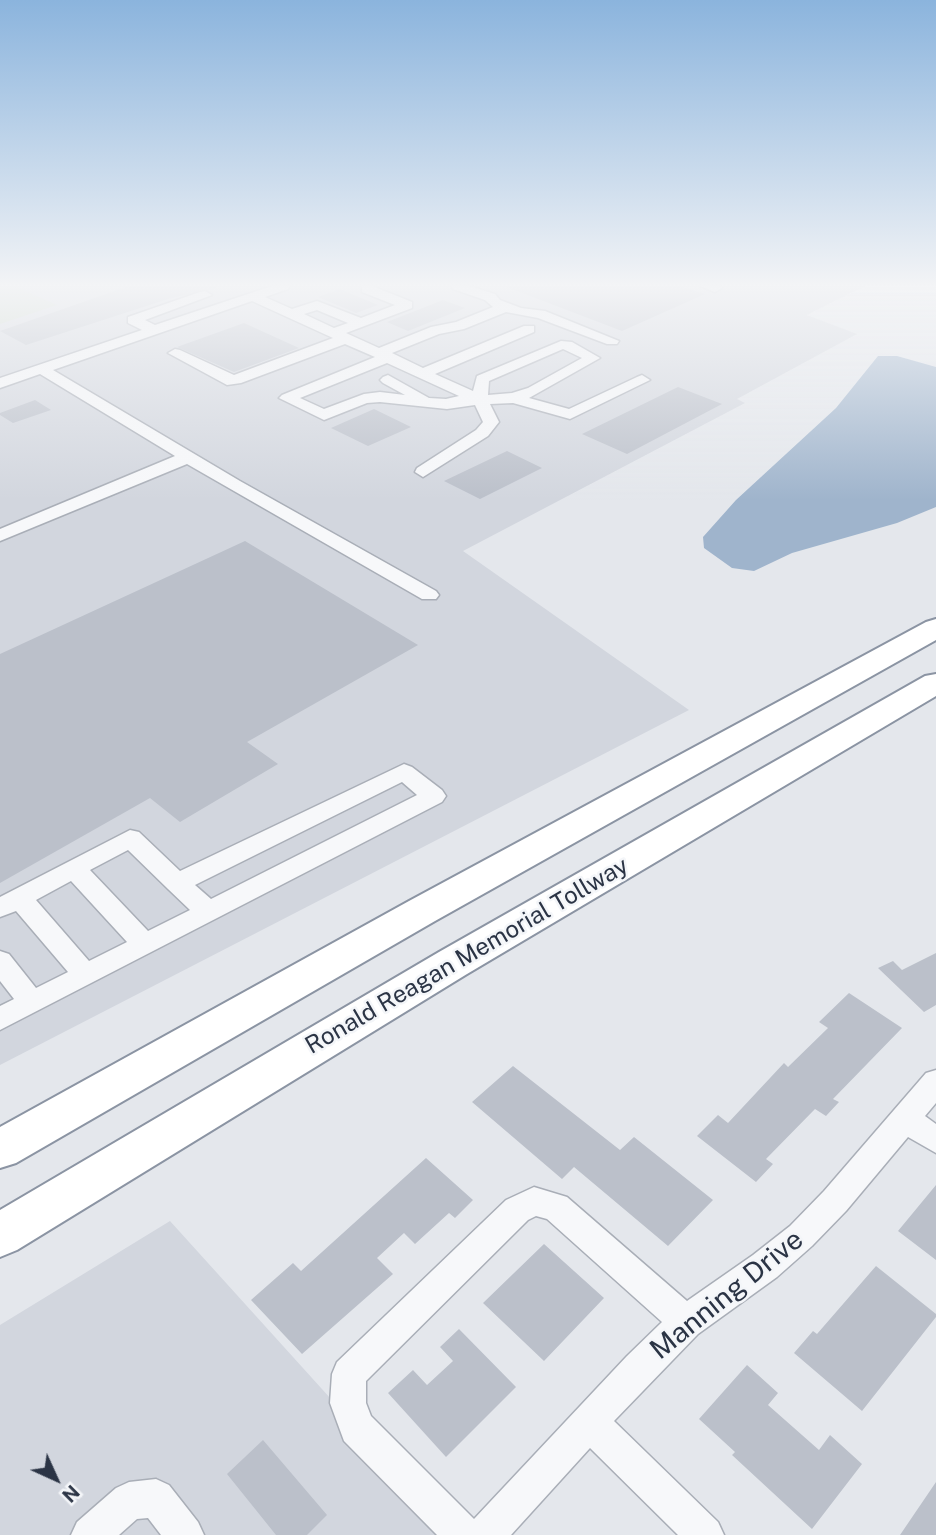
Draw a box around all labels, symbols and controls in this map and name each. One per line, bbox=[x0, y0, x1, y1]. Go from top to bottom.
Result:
street label: Ronald Reagan Memorial Tollway bbox=[300, 852, 634, 1060]
street label: Manning Drive bbox=[644, 1223, 810, 1367]
north arrow bbox=[21, 1444, 91, 1514]
text: N bbox=[58, 1481, 84, 1507]

